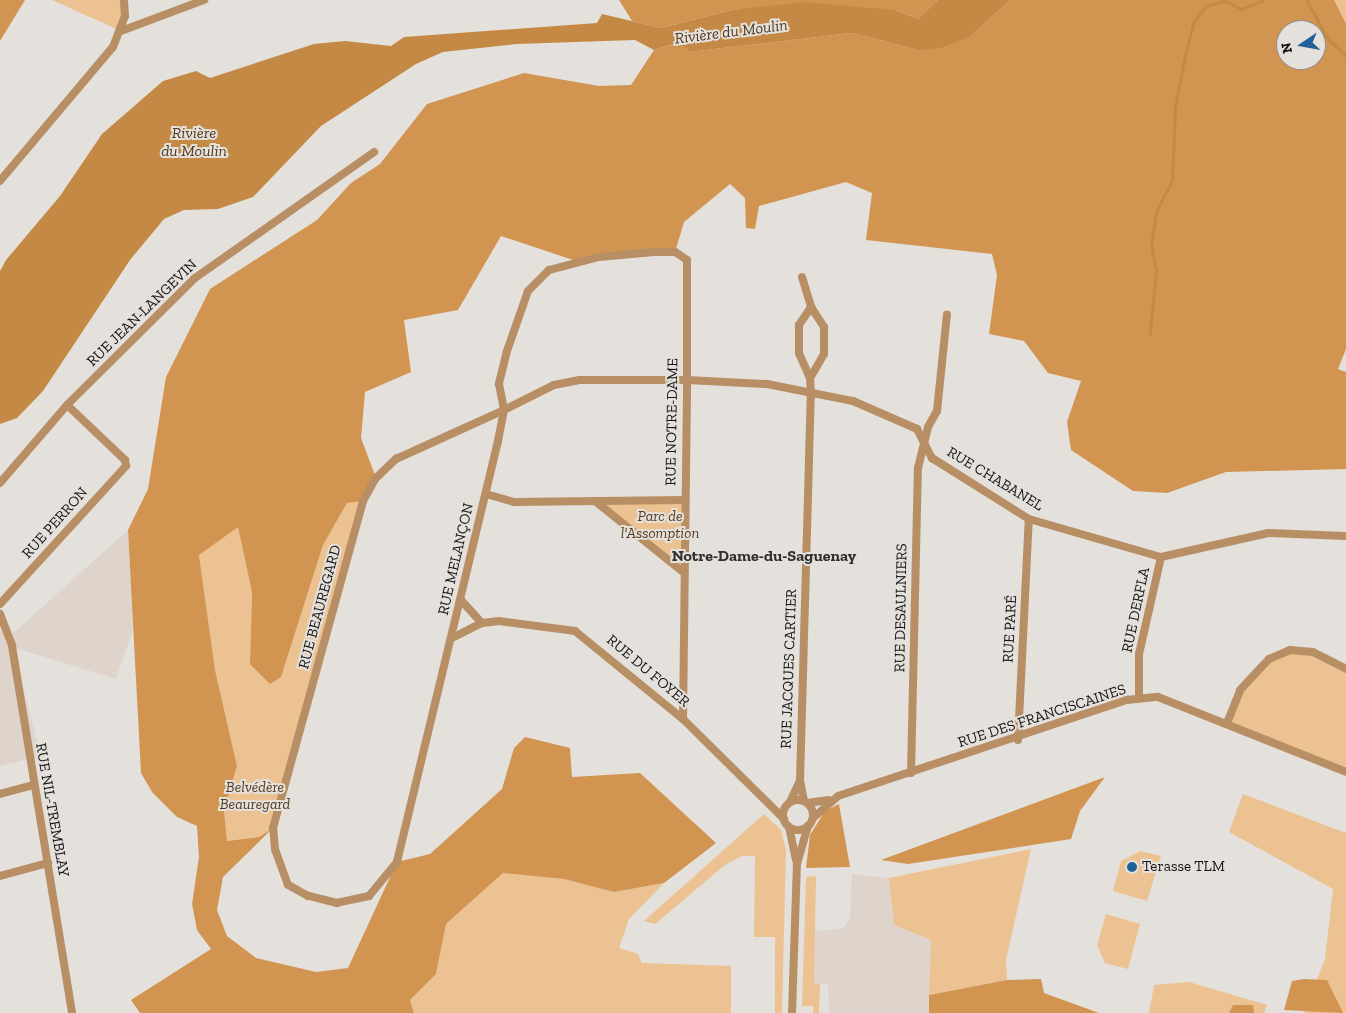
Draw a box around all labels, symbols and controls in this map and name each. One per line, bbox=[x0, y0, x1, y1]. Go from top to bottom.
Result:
water label: Rivière du Moulin bbox=[673, 16, 789, 48]
north arrow bbox=[1276, 20, 1326, 70]
text: N bbox=[1277, 41, 1296, 55]
water label: Rivière du Moulin bbox=[161, 123, 227, 161]
street label: RUE JEAN-LANGEVIN bbox=[83, 256, 201, 370]
street label: RUE NOTRE-DAME bbox=[662, 358, 682, 486]
street label: RUE CHABANEL bbox=[943, 443, 1047, 515]
street label: RUE PERRON bbox=[18, 484, 92, 562]
street label: RUE MELANÇON bbox=[434, 501, 478, 617]
park label: Parc de l'Assomption bbox=[621, 507, 699, 542]
street label: RUE BEAUREGARD bbox=[295, 543, 345, 671]
street label: RUE DESAULNIERS bbox=[891, 543, 911, 673]
district label: Notre-Dame-du-Saguenay bbox=[672, 546, 856, 566]
street label: RUE DERFLA bbox=[1118, 566, 1154, 654]
street label: RUE JACQUES CARTIER bbox=[777, 589, 801, 749]
street label: RUE PARÉ bbox=[999, 595, 1021, 663]
street label: RUE DU FOYER bbox=[603, 631, 693, 711]
street label: RUE DES FRANCISCAINES bbox=[956, 680, 1128, 752]
street label: RUE NIL-TREMBLAY bbox=[31, 742, 73, 878]
park label: Belvédère Beauregard bbox=[220, 778, 290, 813]
place label: Terasse TLM bbox=[1142, 858, 1225, 876]
marker: Terasse TLM bbox=[1126, 861, 1138, 873]

